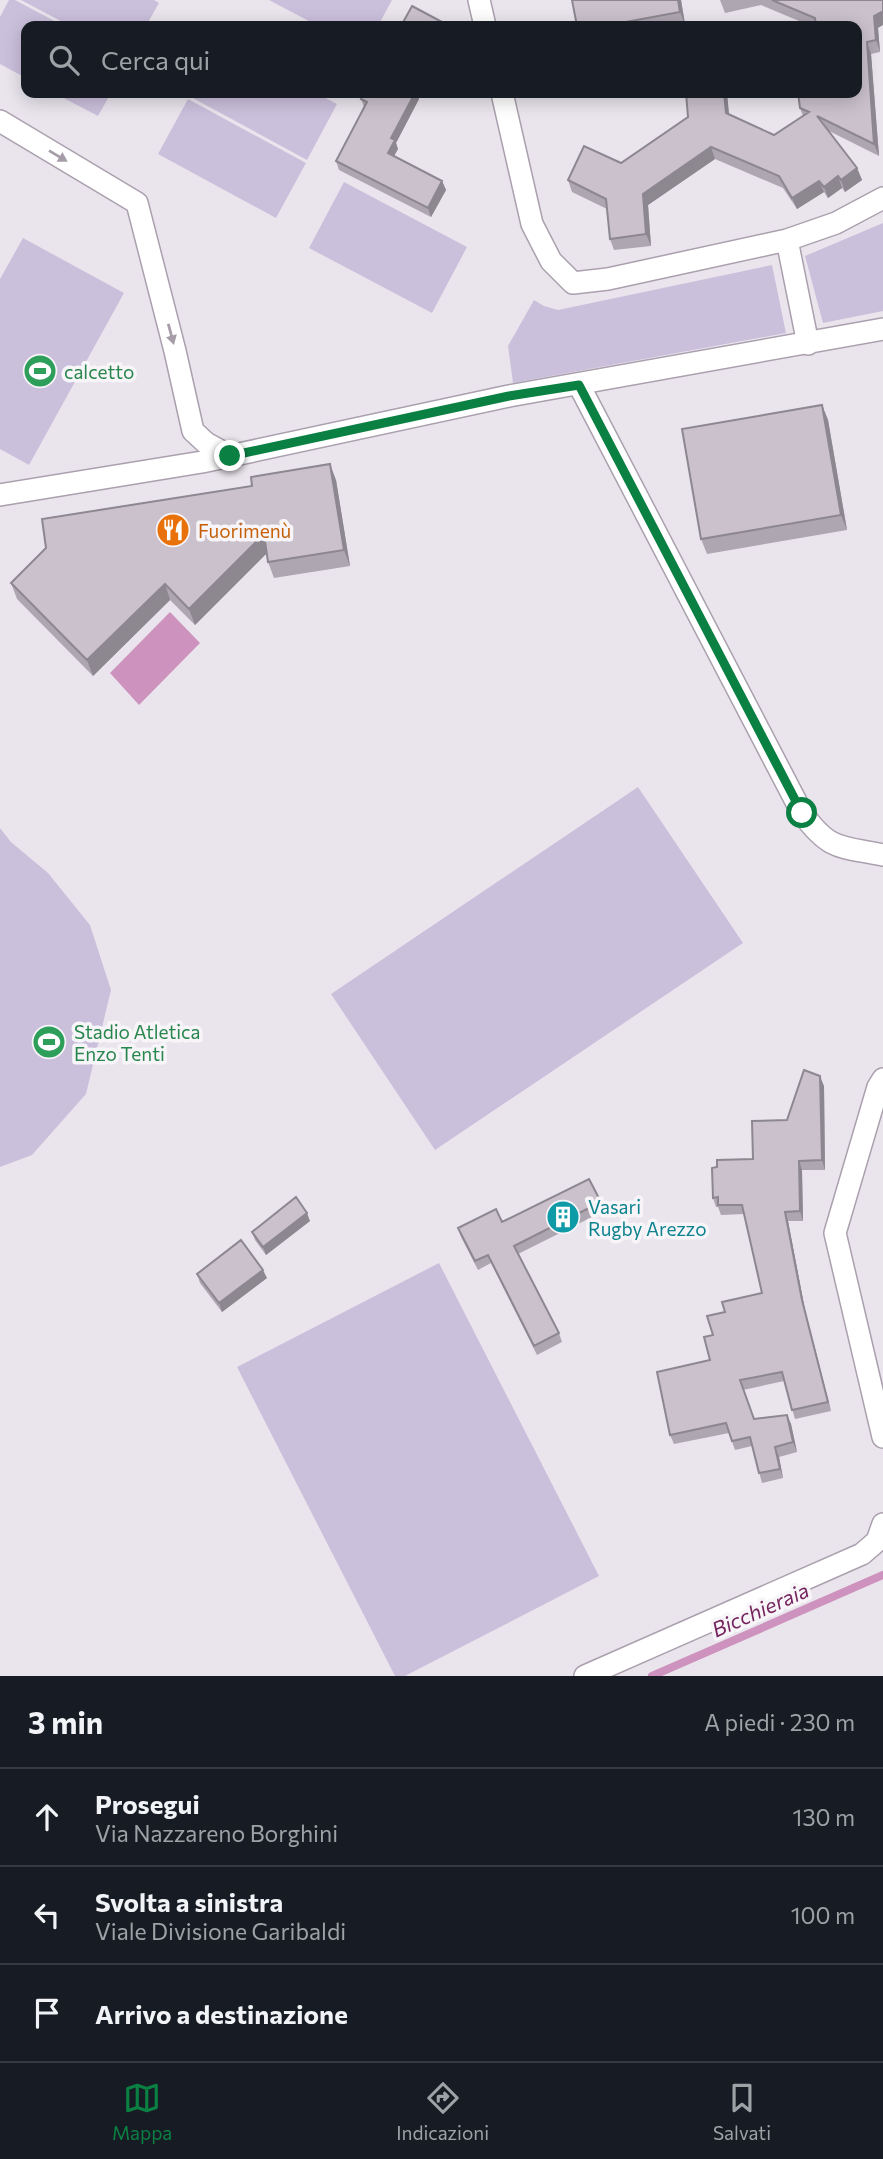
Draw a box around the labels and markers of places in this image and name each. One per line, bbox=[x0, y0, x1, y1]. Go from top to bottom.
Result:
sports icon: calcetto bbox=[21, 352, 59, 390]
place label: calcetto bbox=[64, 360, 134, 383]
restaurant icon: Fuorimenù bbox=[154, 511, 192, 549]
place label: Fuorimenù bbox=[198, 519, 291, 542]
place label: Stadio Atletica Enzo Tenti bbox=[74, 1020, 200, 1065]
sports icon: Stadio Atletica Enzo Tenti bbox=[30, 1023, 68, 1061]
place label: Vasari Rugby Arezzo bbox=[588, 1195, 707, 1240]
building icon: Vasari Rugby Arezzo bbox=[544, 1198, 582, 1236]

